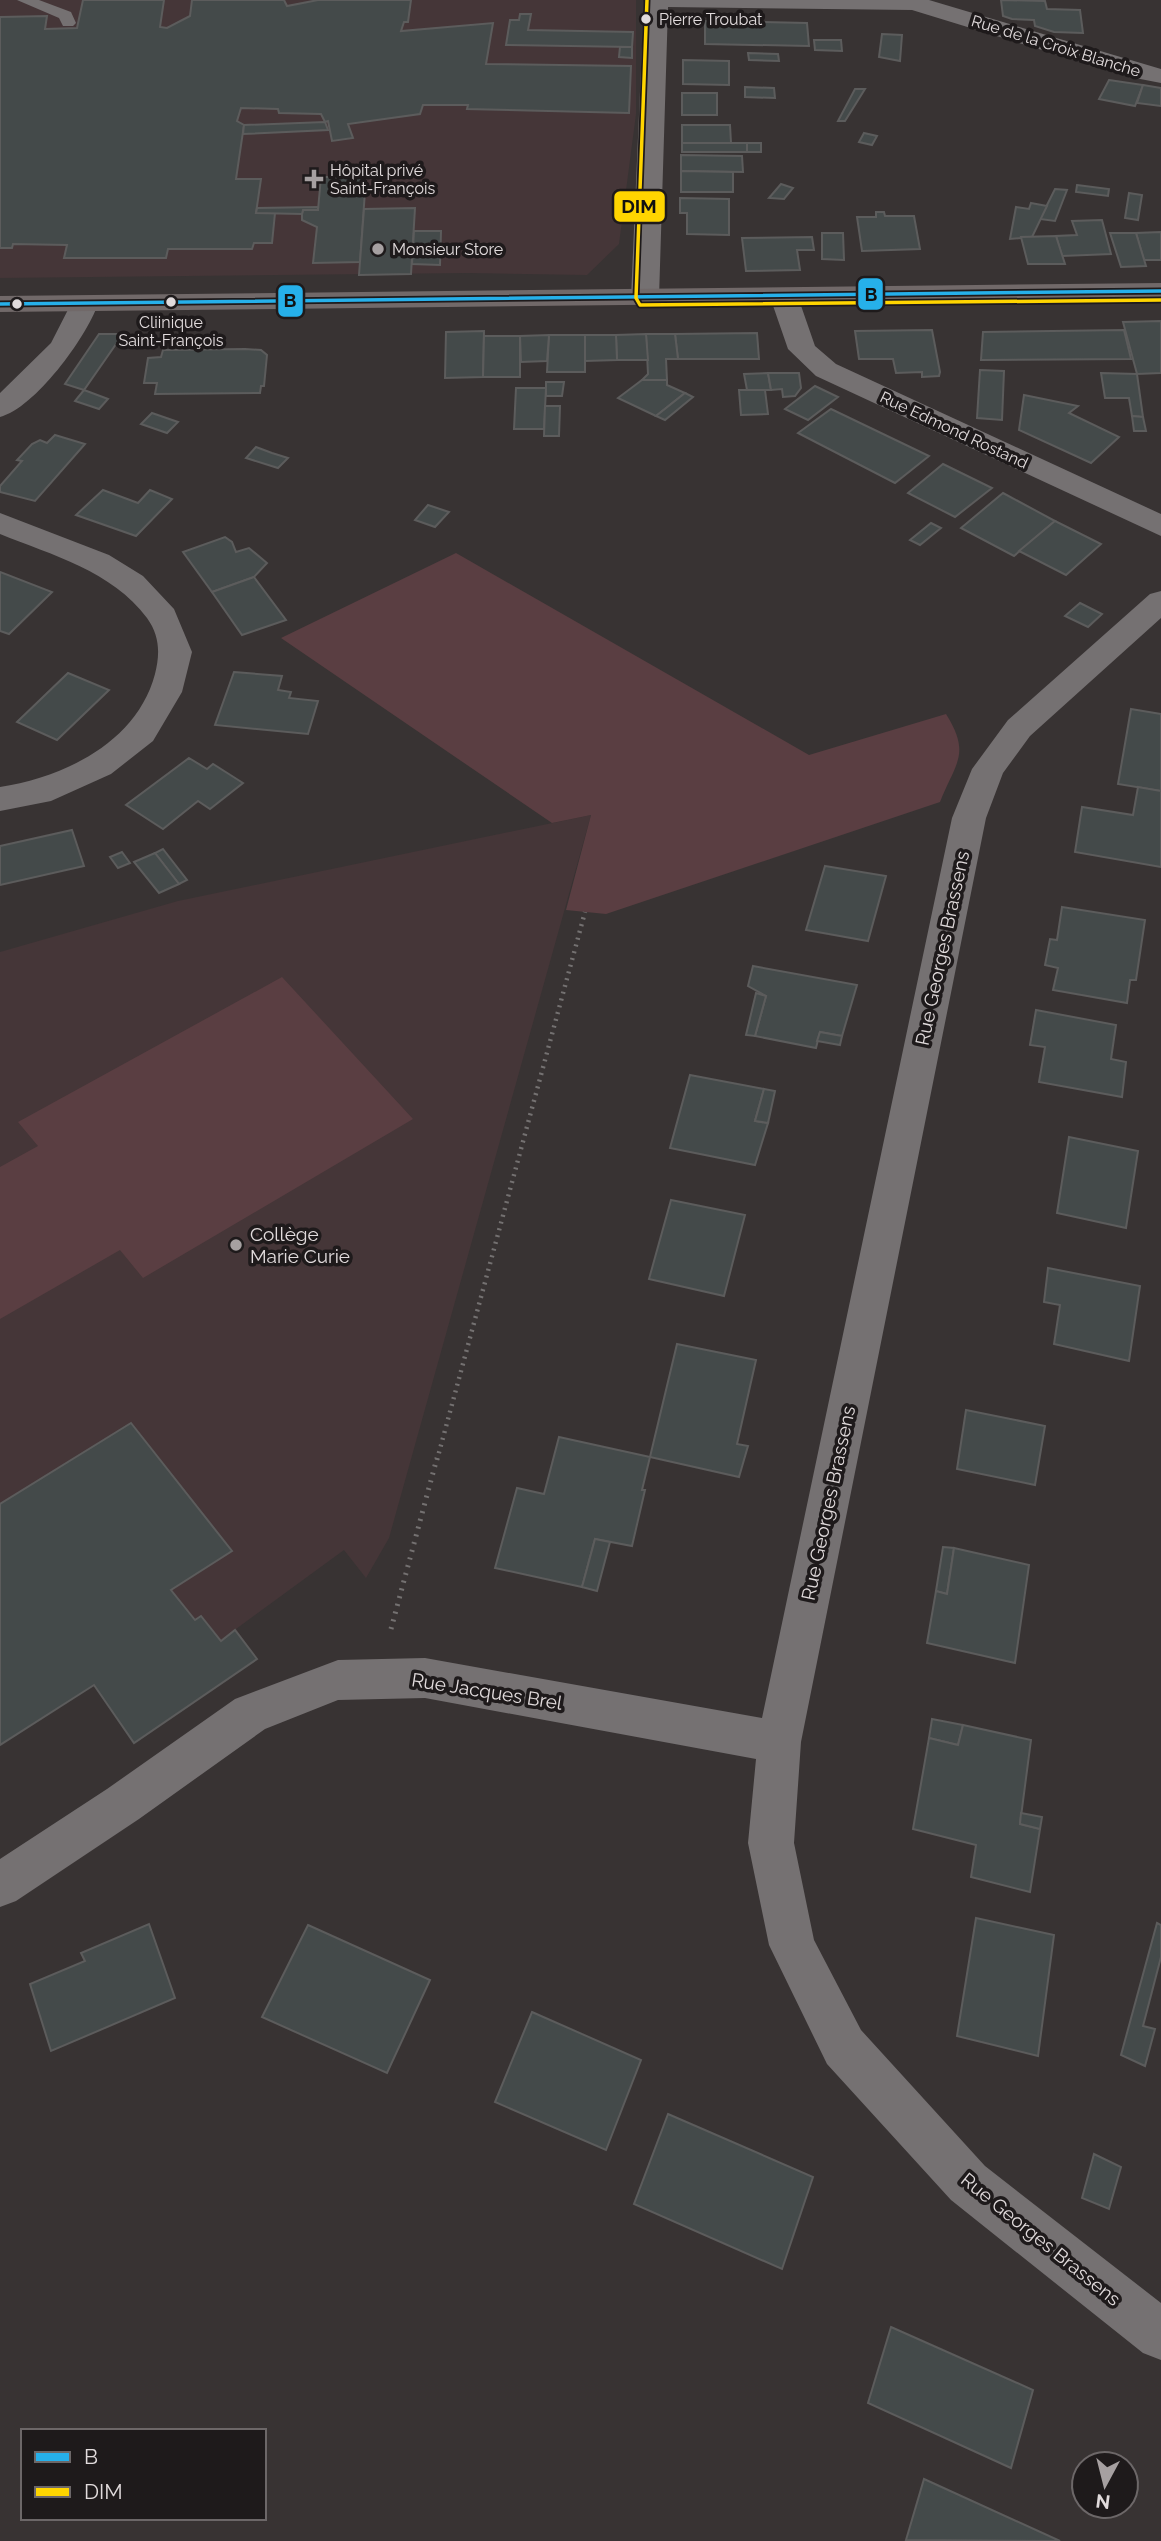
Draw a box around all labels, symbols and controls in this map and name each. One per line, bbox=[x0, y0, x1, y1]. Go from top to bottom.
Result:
place label: Pierre Troubat bbox=[659, 10, 763, 29]
street label: Rue de la Croix Blanche bbox=[969, 11, 1143, 81]
marker: Pierre Troubat bbox=[639, 12, 653, 26]
place label: Hôpital privé Saint-François bbox=[330, 161, 435, 198]
marker: Hôpital privé Saint-François bbox=[304, 169, 324, 189]
line badge: DIM bbox=[613, 190, 666, 223]
text: DIM bbox=[621, 195, 657, 217]
place label: Monsieur Store bbox=[392, 240, 503, 259]
marker: Monsieur Store bbox=[370, 241, 386, 257]
line badge: B bbox=[857, 277, 884, 311]
text: B bbox=[865, 283, 878, 305]
line badge: B bbox=[277, 284, 304, 318]
text: B bbox=[284, 289, 297, 311]
marker: Cliinique Saint-François bbox=[164, 295, 178, 309]
unlabelled marker bbox=[10, 297, 24, 311]
place label: Cliinique Saint-François bbox=[118, 313, 224, 350]
street label: Rue Edmond Rostand bbox=[877, 387, 1031, 473]
street label: Rue Georges Brassens bbox=[911, 849, 973, 1047]
place label: Collège Marie Curie bbox=[250, 1223, 350, 1267]
marker: Collège Marie Curie bbox=[228, 1237, 244, 1253]
street label: Rue Georges Brassens bbox=[797, 1404, 859, 1602]
street label: Rue Jacques Brel bbox=[410, 1668, 565, 1714]
street label: Rue Georges Brassens bbox=[957, 2168, 1125, 2310]
legend bbox=[21, 2429, 266, 2520]
text: B bbox=[84, 2444, 98, 2469]
north arrow bbox=[1070, 2450, 1140, 2520]
text: DIM bbox=[84, 2479, 123, 2504]
text: N bbox=[1094, 2490, 1111, 2514]

